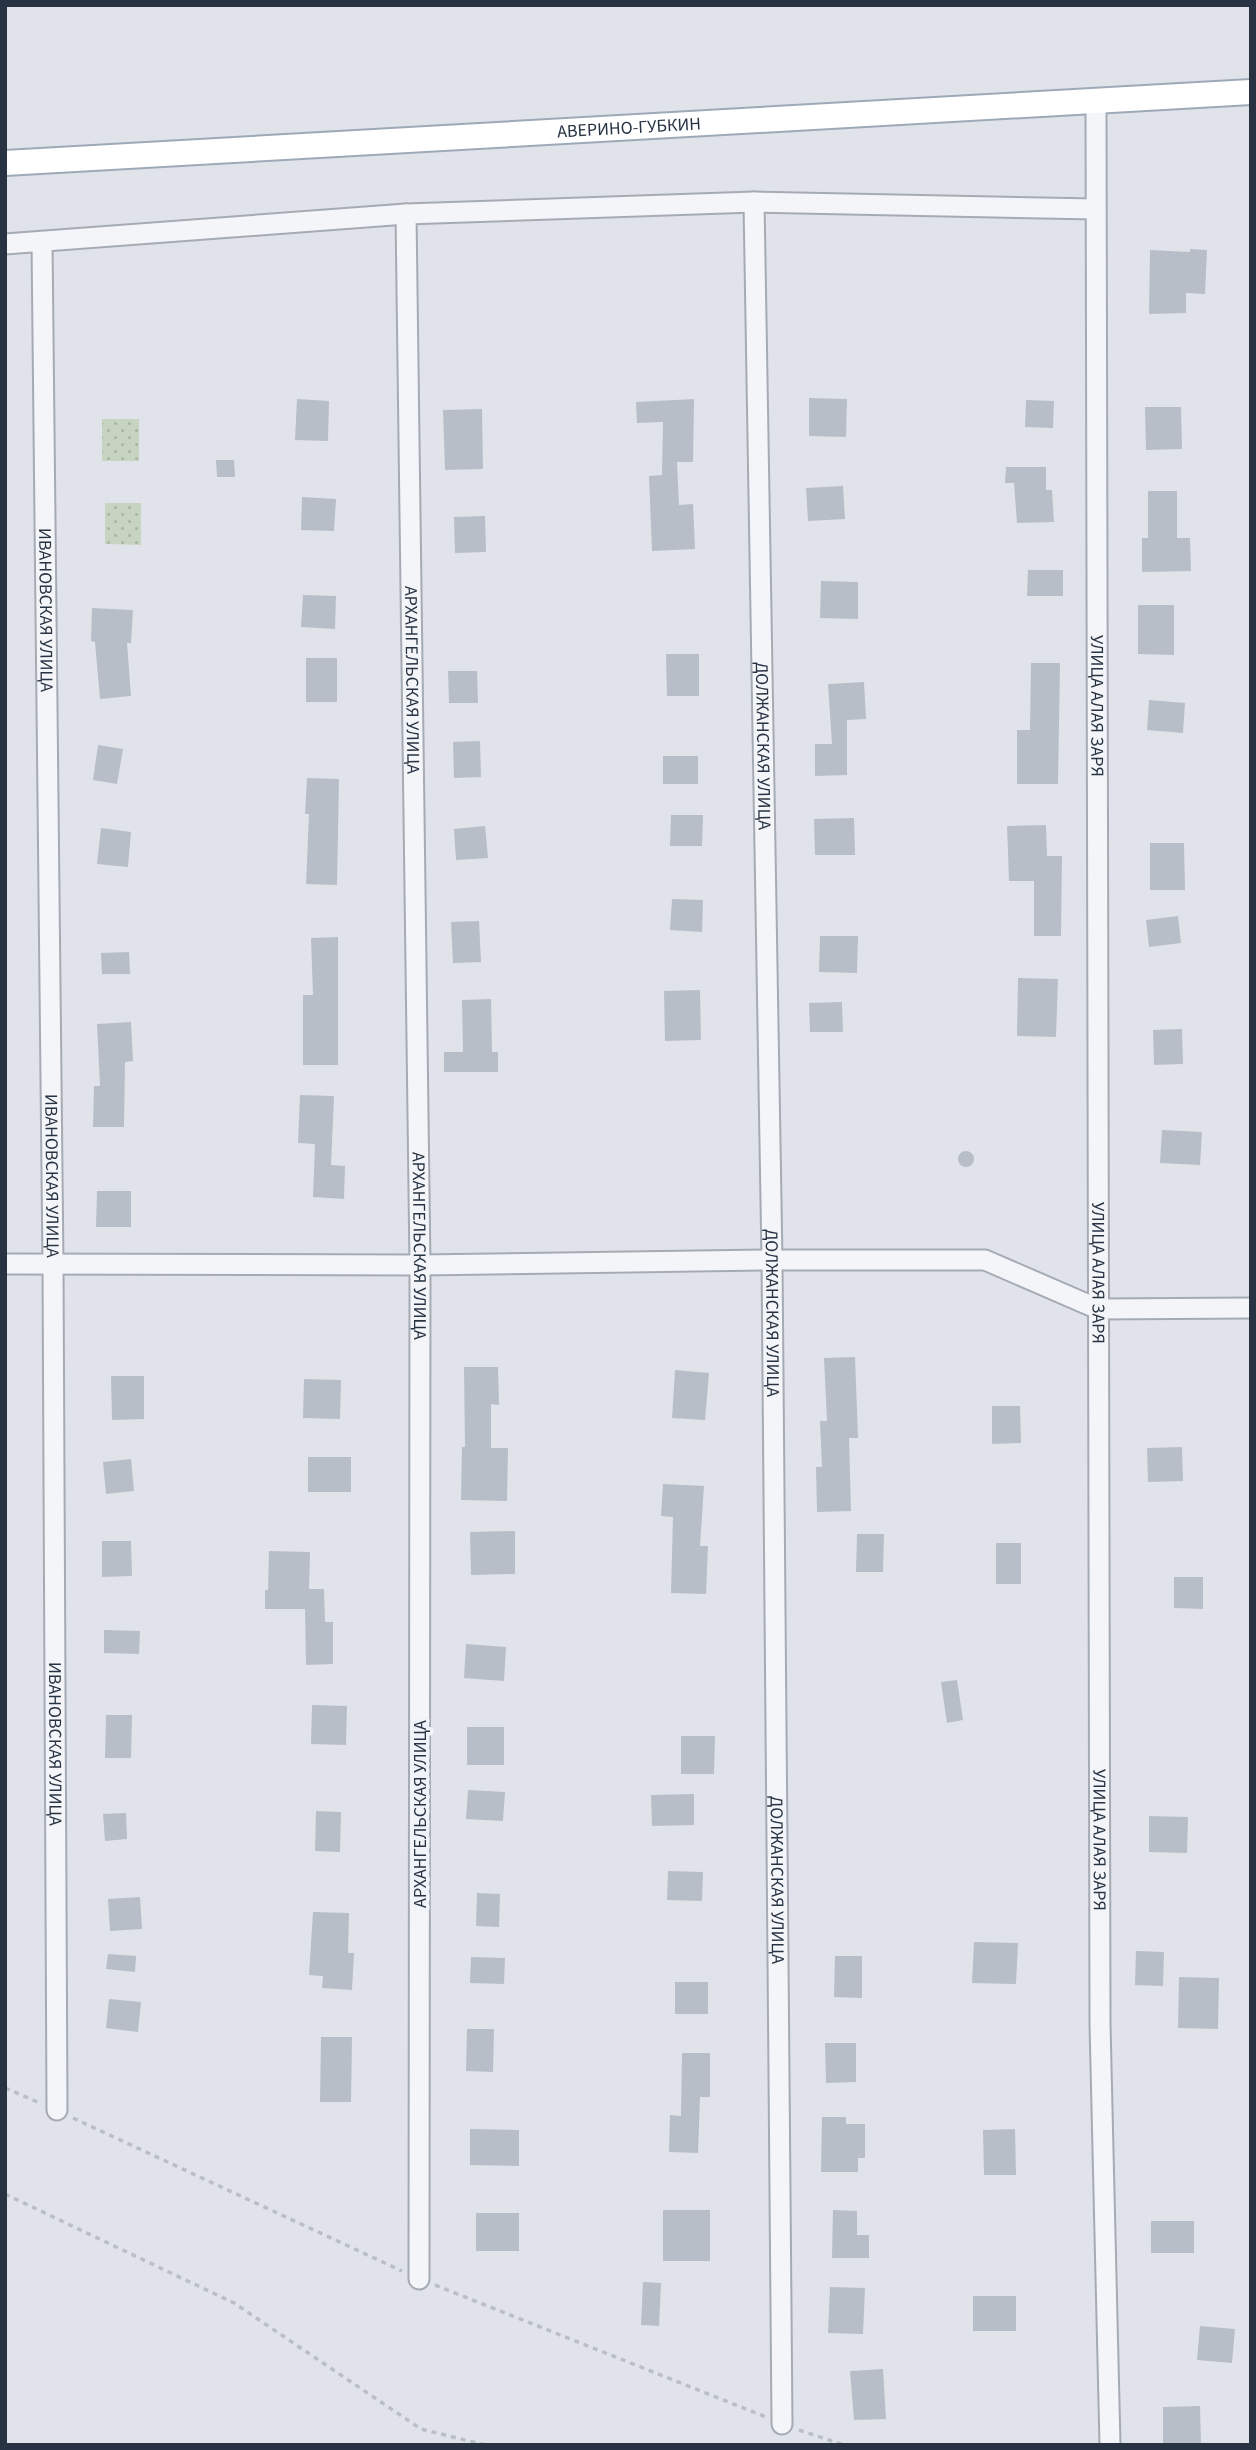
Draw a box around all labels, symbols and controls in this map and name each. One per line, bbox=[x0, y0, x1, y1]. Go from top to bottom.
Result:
street label: АВЕРИНО-ГУБКИН bbox=[556, 111, 702, 145]
street label: ИВАНОВСКАЯ УЛИЦА bbox=[32, 528, 59, 692]
street label: АРХАНГЕЛЬСКАЯ УЛИЦА bbox=[398, 586, 425, 774]
street label: УЛИЦА АЛАЯ ЗАРЯ bbox=[1084, 635, 1109, 777]
street label: ДОЛЖАНСКАЯ УЛИЦА bbox=[749, 662, 777, 830]
street label: ИВАНОВСКАЯ УЛИЦА bbox=[38, 1094, 65, 1258]
street label: АРХАНГЕЛЬСКАЯ УЛИЦА bbox=[405, 1152, 432, 1340]
street label: УЛИЦА АЛАЯ ЗАРЯ bbox=[1085, 1202, 1111, 1344]
street label: ДОЛЖАНСКАЯ УЛИЦА bbox=[758, 1229, 785, 1397]
street label: ИВАНОВСКАЯ УЛИЦА bbox=[42, 1662, 68, 1826]
street label: АРХАНГЕЛЬСКАЯ УЛИЦА bbox=[408, 1720, 433, 1908]
street label: УЛИЦА АЛАЯ ЗАРЯ bbox=[1086, 1769, 1112, 1911]
street label: ДОЛЖАНСКАЯ УЛИЦА bbox=[764, 1796, 790, 1964]

